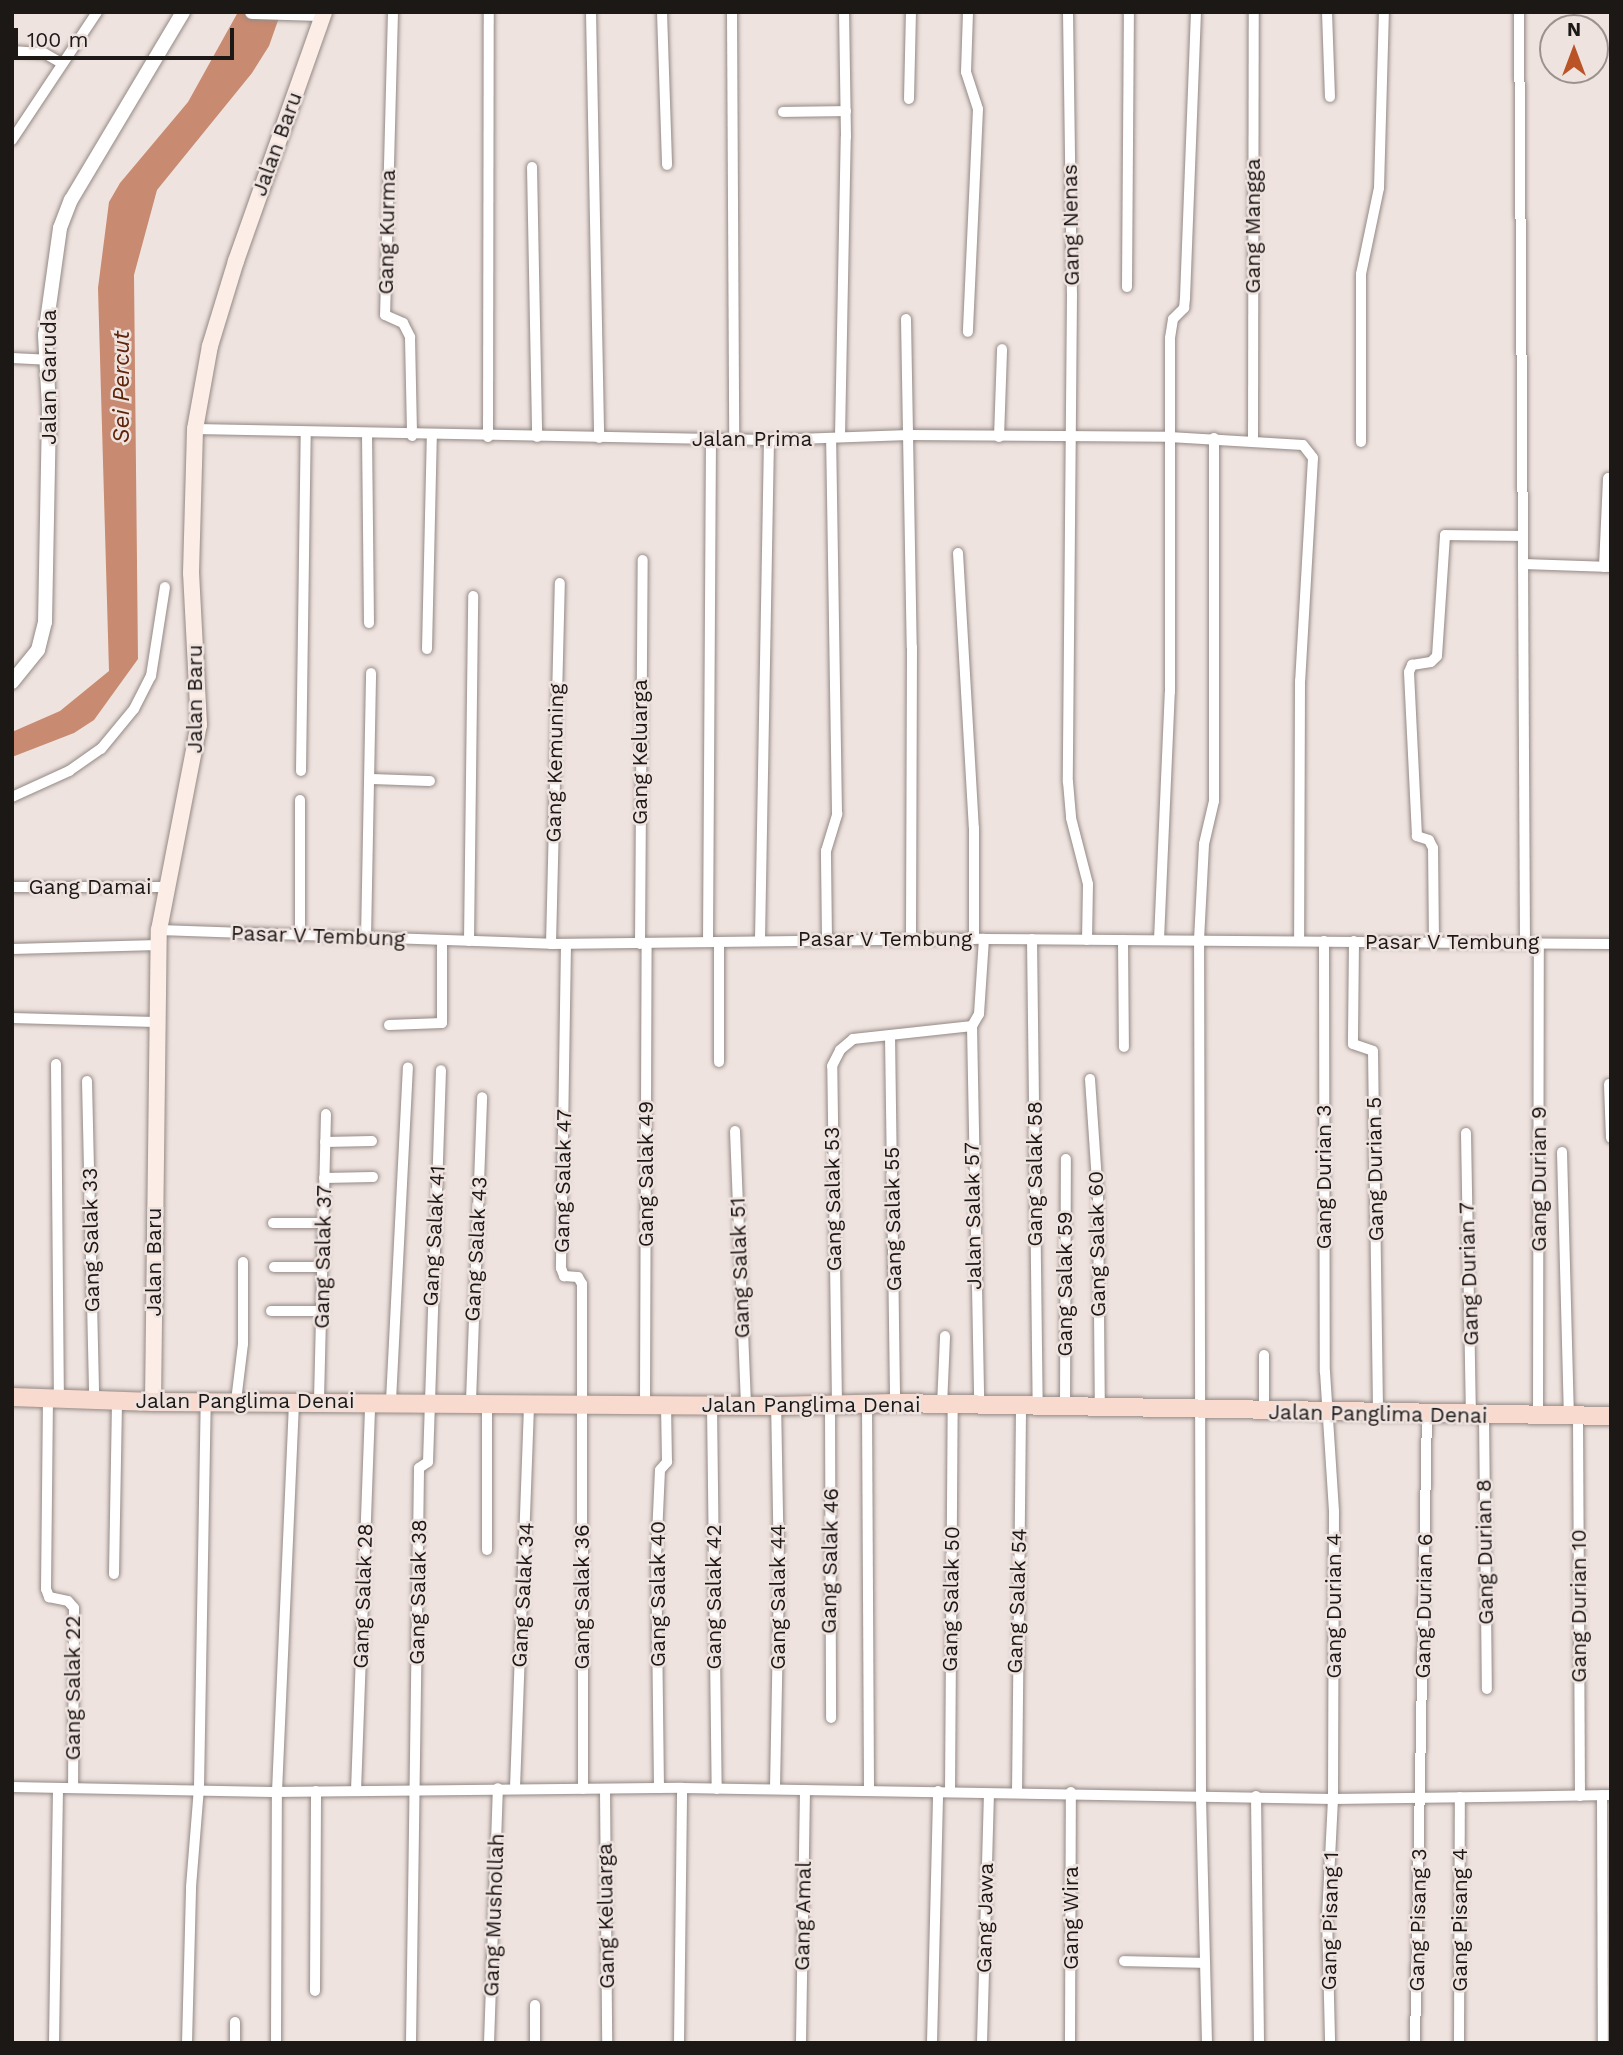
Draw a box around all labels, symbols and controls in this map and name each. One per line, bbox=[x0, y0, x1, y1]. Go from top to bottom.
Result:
scale bar bbox=[18, 14, 238, 58]
north arrow bbox=[1539, 14, 1609, 84]
text: N bbox=[1567, 18, 1581, 41]
text: 100 m bbox=[27, 27, 89, 52]
street label: Jalan Baru bbox=[247, 88, 307, 200]
street label: Gang Mangga bbox=[1240, 158, 1266, 294]
street label: Gang Nenas bbox=[1057, 164, 1085, 286]
street label: Gang Kurma bbox=[373, 169, 401, 295]
street label: Jalan Garuda bbox=[36, 309, 62, 445]
water label: Sei Percut bbox=[108, 331, 136, 443]
street label: Jalan Prima bbox=[692, 426, 812, 452]
street label: Jalan Baru bbox=[182, 645, 208, 753]
street label: Gang Keluarga bbox=[627, 679, 653, 825]
street label: Gang Kemuning bbox=[541, 683, 569, 843]
street label: Gang Damai bbox=[29, 874, 151, 900]
street label: Pasar V Tembung bbox=[229, 920, 407, 952]
street label: Pasar V Tembung bbox=[797, 926, 973, 952]
street label: Pasar V Tembung bbox=[1364, 929, 1540, 955]
street label: Gang Durian 5 bbox=[1361, 1096, 1389, 1242]
street label: Gang Salak 49 bbox=[633, 1101, 659, 1247]
street label: Gang Salak 58 bbox=[1022, 1101, 1048, 1247]
street label: Gang Durian 3 bbox=[1311, 1105, 1337, 1249]
street label: Gang Durian 9 bbox=[1526, 1106, 1552, 1252]
street label: Gang Salak 47 bbox=[549, 1109, 577, 1253]
street label: Gang Salak 53 bbox=[819, 1126, 847, 1272]
street label: Jalan Salak 57 bbox=[959, 1142, 987, 1290]
street label: Gang Salak 55 bbox=[879, 1146, 907, 1292]
street label: Gang Salak 41 bbox=[418, 1165, 450, 1307]
street label: Gang Salak 33 bbox=[77, 1167, 105, 1313]
street label: Gang Salak 60 bbox=[1083, 1170, 1111, 1318]
street label: Gang Salak 43 bbox=[460, 1175, 492, 1323]
street label: Gang Salak 37 bbox=[309, 1185, 337, 1329]
street label: Gang Salak 51 bbox=[725, 1197, 755, 1339]
street label: Gang Durian 7 bbox=[1454, 1201, 1484, 1347]
street label: Jalan Baru bbox=[141, 1208, 167, 1316]
street label: Gang Salak 59 bbox=[1052, 1211, 1078, 1357]
street label: Jalan Panglima Denai bbox=[135, 1388, 355, 1414]
street label: Jalan Panglima Denai bbox=[701, 1392, 921, 1418]
street label: Jalan Panglima Denai bbox=[1268, 1399, 1488, 1429]
street label: Gang Durian 8 bbox=[1471, 1479, 1499, 1625]
street label: Gang Salak 46 bbox=[816, 1488, 844, 1634]
street label: Gang Salak 38 bbox=[404, 1519, 432, 1665]
street label: Gang Salak 34 bbox=[507, 1521, 539, 1669]
street label: Gang Salak 40 bbox=[645, 1521, 671, 1667]
street label: Gang Salak 28 bbox=[348, 1523, 378, 1669]
street label: Gang Salak 36 bbox=[569, 1524, 595, 1670]
street label: Gang Salak 42 bbox=[701, 1524, 727, 1670]
street label: Gang Salak 44 bbox=[765, 1524, 791, 1670]
street label: Gang Salak 50 bbox=[937, 1526, 965, 1672]
street label: Gang Salak 54 bbox=[1002, 1528, 1032, 1674]
street label: Gang Durian 10 bbox=[1566, 1529, 1592, 1683]
street label: Gang Durian 4 bbox=[1321, 1533, 1347, 1679]
street label: Gang Durian 6 bbox=[1410, 1533, 1438, 1679]
street label: Gang Salak 22 bbox=[60, 1615, 86, 1761]
street label: Gang Mushollah bbox=[479, 1833, 509, 1997]
street label: Gang Keluarga bbox=[592, 1843, 620, 1989]
street label: Gang Pisang 3 bbox=[1404, 1848, 1432, 1992]
street label: Gang Pisang 4 bbox=[1447, 1848, 1473, 1992]
street label: Gang Pisang 1 bbox=[1316, 1851, 1344, 1991]
street label: Gang Amal bbox=[789, 1860, 817, 1972]
street label: Gang Jawa bbox=[971, 1862, 999, 1974]
street label: Gang Wira bbox=[1058, 1866, 1084, 1970]

